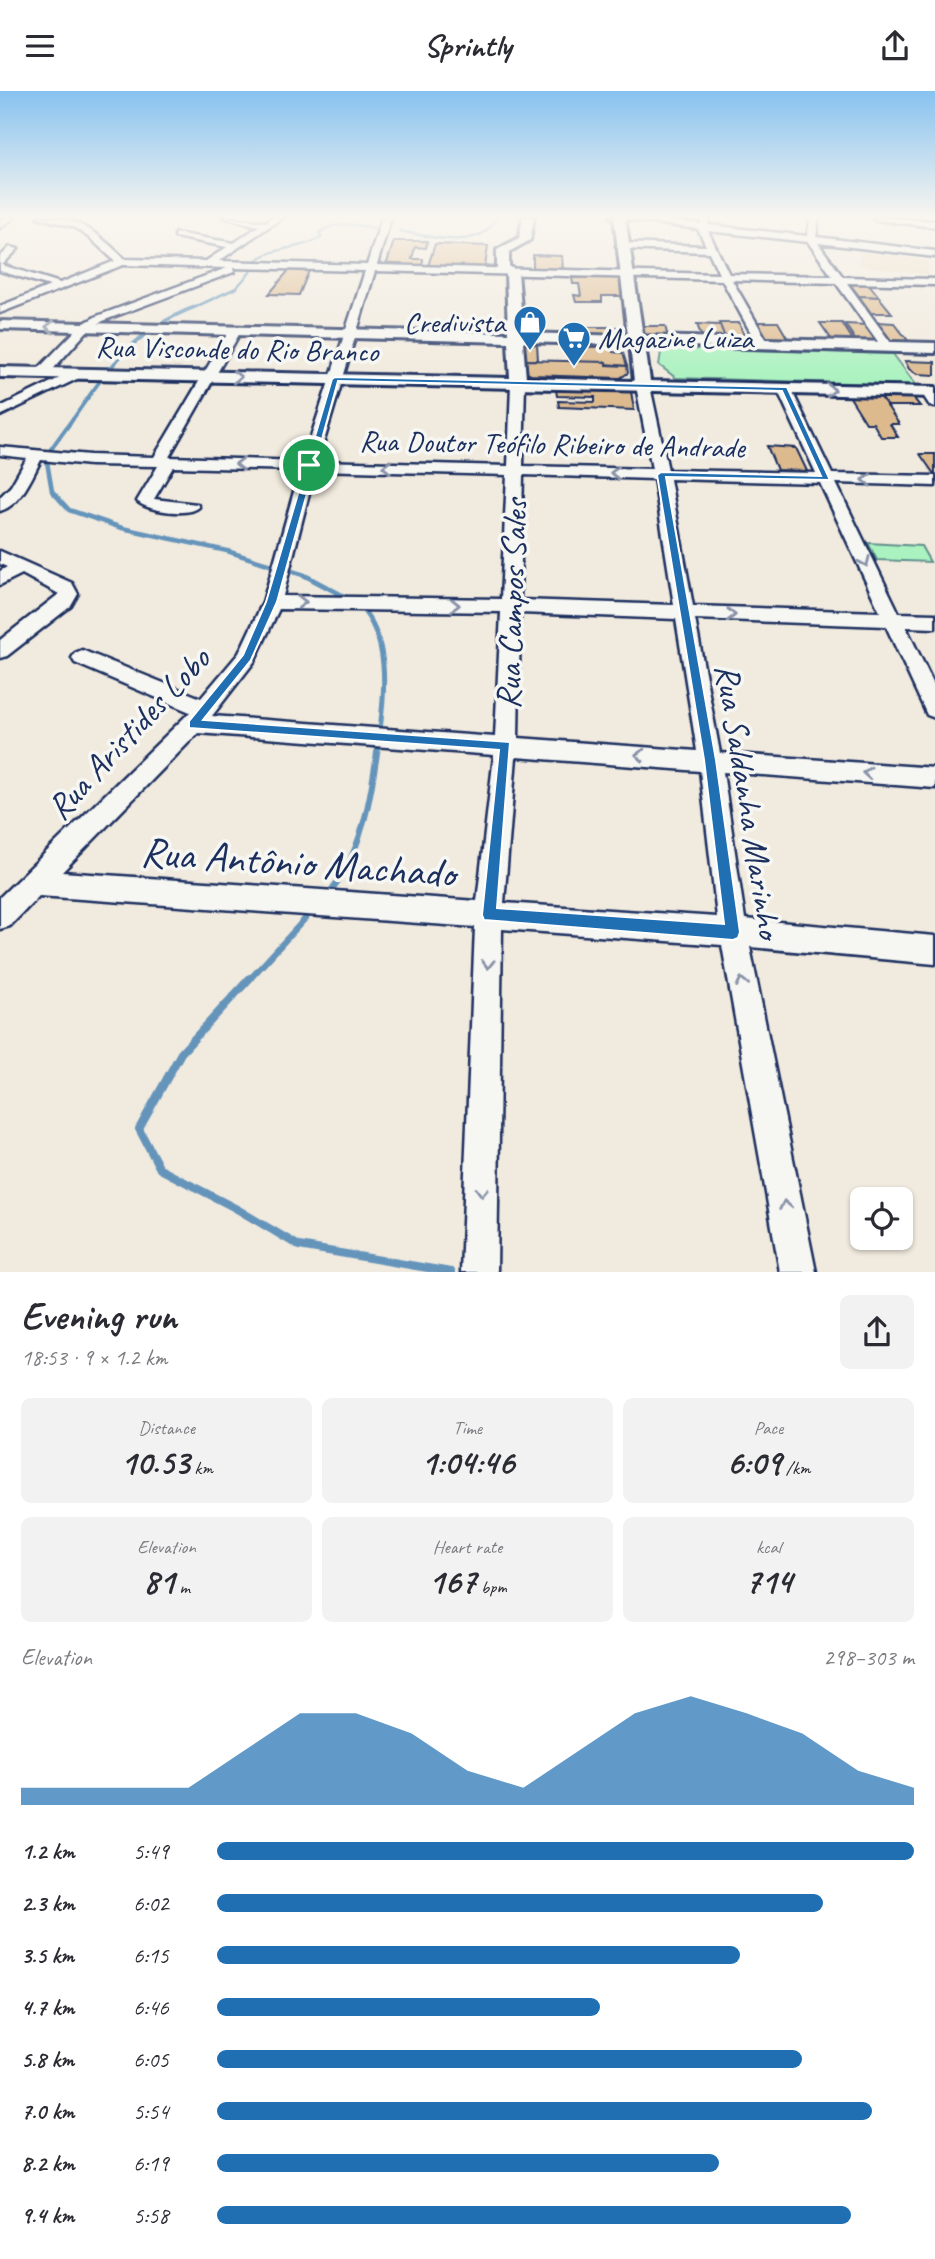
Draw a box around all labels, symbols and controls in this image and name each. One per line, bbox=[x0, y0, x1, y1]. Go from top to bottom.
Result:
text: Sprintly bbox=[424, 25, 511, 66]
icon: menu bbox=[21, 27, 59, 65]
icon: share bbox=[876, 27, 914, 65]
place label: Credivista bbox=[404, 303, 507, 341]
shop icon: Credivista bbox=[511, 303, 549, 352]
one-way arrow bbox=[44, 319, 55, 334]
supermarket icon: Magazine Luiza bbox=[555, 319, 593, 368]
place label: Magazine Luiza bbox=[598, 319, 755, 357]
street label: Rua Visconde do Rio Branco bbox=[95, 328, 380, 370]
one-way arrow bbox=[232, 369, 243, 385]
one-way arrow bbox=[827, 382, 837, 398]
street label: Rua Doutor Teófilo Ribeiro de Andrade bbox=[359, 422, 747, 466]
pin bbox=[279, 435, 339, 495]
icon: arrive bbox=[290, 446, 328, 484]
one-way arrow bbox=[235, 456, 246, 471]
one-way arrow bbox=[382, 460, 393, 475]
one-way arrow bbox=[609, 466, 620, 481]
one-way arrow bbox=[861, 472, 872, 487]
street label: Rua Campos Sales bbox=[485, 495, 538, 710]
one-way arrow bbox=[857, 555, 871, 567]
one-way arrow bbox=[297, 595, 308, 610]
one-way arrow bbox=[450, 597, 461, 613]
one-way arrow bbox=[727, 607, 737, 623]
street label: Rua Aristides Lobo bbox=[37, 636, 221, 829]
street label: Rua Saldanha Marinho bbox=[705, 661, 793, 945]
one-way arrow bbox=[634, 748, 645, 763]
one-way arrow bbox=[861, 766, 872, 781]
street label: Rua Antônio Machado bbox=[139, 825, 461, 900]
one-way arrow bbox=[480, 960, 496, 970]
one-way arrow bbox=[735, 976, 750, 988]
one-way arrow bbox=[475, 1187, 490, 1198]
map controls bbox=[850, 1187, 913, 1250]
button: locate bbox=[850, 1187, 913, 1250]
one-way arrow bbox=[779, 1199, 794, 1211]
text: Evening run bbox=[21, 1293, 177, 1340]
button: share bbox=[840, 1295, 914, 1369]
text: 18:53 · 9 × 1.2 km bbox=[21, 1343, 167, 1372]
text: Distance bbox=[138, 1416, 195, 1440]
text: Time bbox=[453, 1416, 482, 1440]
text: Pace bbox=[754, 1416, 783, 1440]
text: 10.53 bbox=[120, 1440, 190, 1485]
text: 1:04:46 bbox=[421, 1440, 514, 1485]
text: 6:09 bbox=[727, 1440, 781, 1485]
text: km bbox=[190, 1456, 213, 1480]
text: /km bbox=[781, 1456, 810, 1480]
text: Elevation bbox=[137, 1535, 196, 1559]
text: Heart rate bbox=[433, 1535, 502, 1559]
text: kcal bbox=[756, 1535, 781, 1559]
text: 81 bbox=[143, 1559, 175, 1604]
text: 167 bbox=[428, 1559, 476, 1604]
text: 714 bbox=[745, 1559, 792, 1604]
text: m bbox=[175, 1575, 190, 1599]
text: bpm bbox=[476, 1575, 507, 1599]
text: Elevation bbox=[21, 1643, 92, 1672]
text: 298–303 m bbox=[823, 1643, 914, 1672]
text: 1.2 km bbox=[21, 1837, 75, 1866]
text: 5:49 bbox=[133, 1837, 169, 1866]
text: 2.3 km bbox=[21, 1889, 75, 1918]
text: 6:02 bbox=[133, 1889, 169, 1918]
text: 3.5 km bbox=[21, 1941, 74, 1970]
text: 6:15 bbox=[133, 1941, 169, 1970]
text: 4.7 km bbox=[21, 1993, 74, 2022]
text: 6:46 bbox=[133, 1993, 169, 2022]
text: 5.8 km bbox=[21, 2045, 74, 2074]
text: 6:05 bbox=[133, 2045, 169, 2074]
text: 7.0 km bbox=[21, 2097, 74, 2126]
text: 5:54 bbox=[133, 2097, 169, 2126]
text: 8.2 km bbox=[21, 2149, 75, 2178]
text: 6:19 bbox=[133, 2149, 169, 2178]
text: 9.4 km bbox=[21, 2201, 74, 2230]
text: 5:58 bbox=[133, 2201, 169, 2230]

